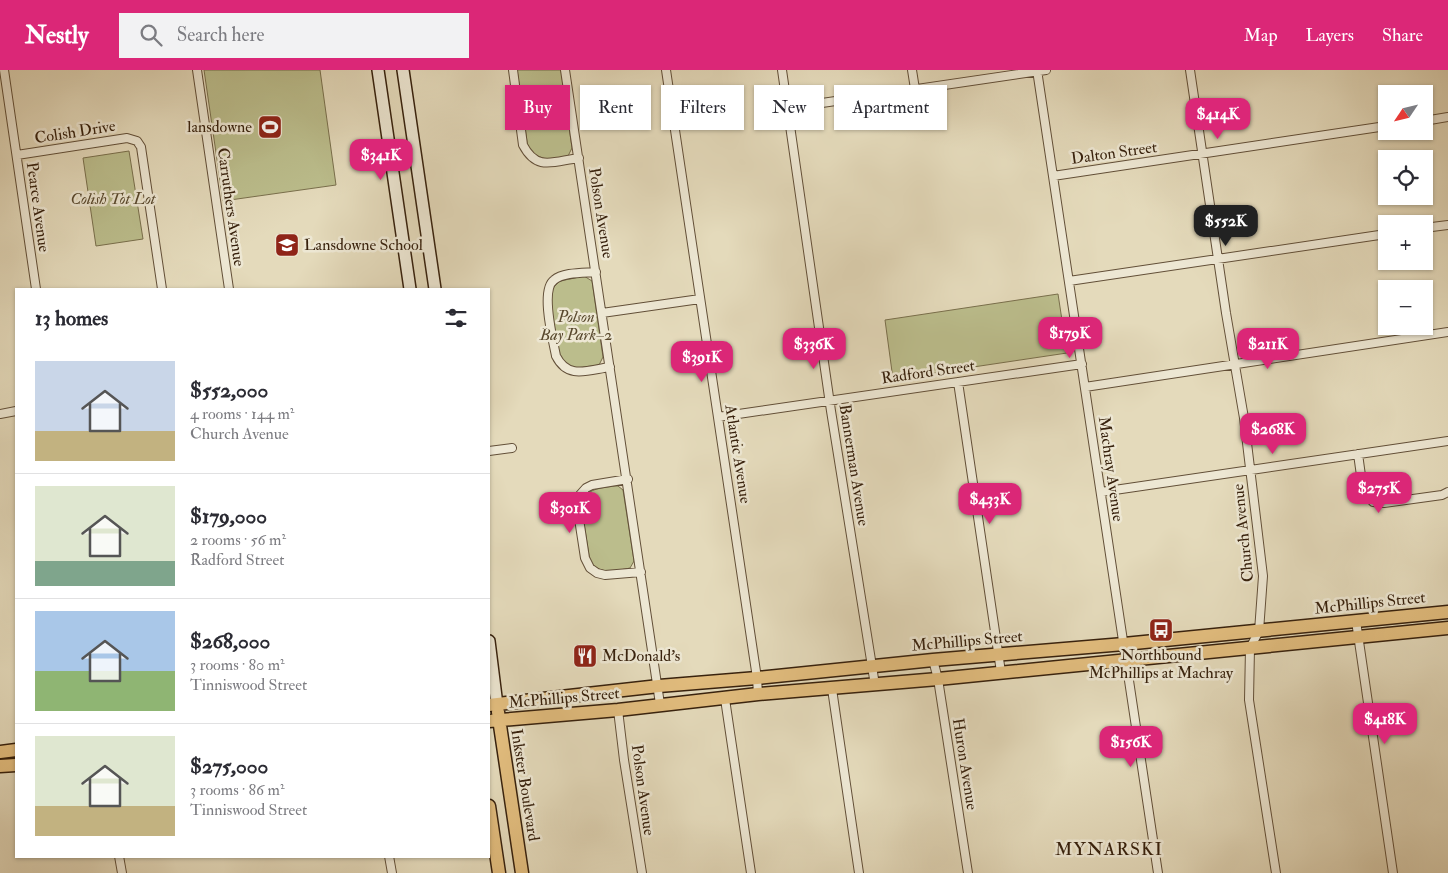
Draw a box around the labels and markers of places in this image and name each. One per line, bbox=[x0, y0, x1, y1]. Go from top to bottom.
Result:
pin: $414K bbox=[1183, 98, 1253, 140]
sports icon: lansdowne bbox=[257, 114, 283, 140]
place label: lansdowne bbox=[187, 117, 252, 137]
pin: $341K bbox=[346, 138, 416, 181]
pin: $552K bbox=[1191, 204, 1261, 247]
school or university icon: Lansdowne School bbox=[274, 232, 300, 258]
place label: Lansdowne School bbox=[304, 235, 423, 255]
pin: $179K bbox=[1035, 316, 1105, 359]
pin: $336K bbox=[779, 328, 849, 370]
pin: $211K bbox=[1233, 328, 1303, 370]
pin: $391K bbox=[667, 340, 737, 383]
pin: $268K bbox=[1238, 412, 1308, 455]
pin: $275K bbox=[1344, 472, 1414, 514]
pin: $433K bbox=[955, 482, 1025, 525]
pin: $301K bbox=[535, 492, 605, 534]
bus stop icon: Northbound McPhillips at Machray bbox=[1148, 617, 1174, 643]
restaurant icon: McDonald's bbox=[572, 643, 598, 669]
place label: Northbound McPhillips at Machray bbox=[1089, 645, 1234, 684]
place label: McDonald's bbox=[602, 646, 680, 666]
pin: $418K bbox=[1350, 702, 1420, 745]
pin: $156K bbox=[1096, 726, 1166, 768]

